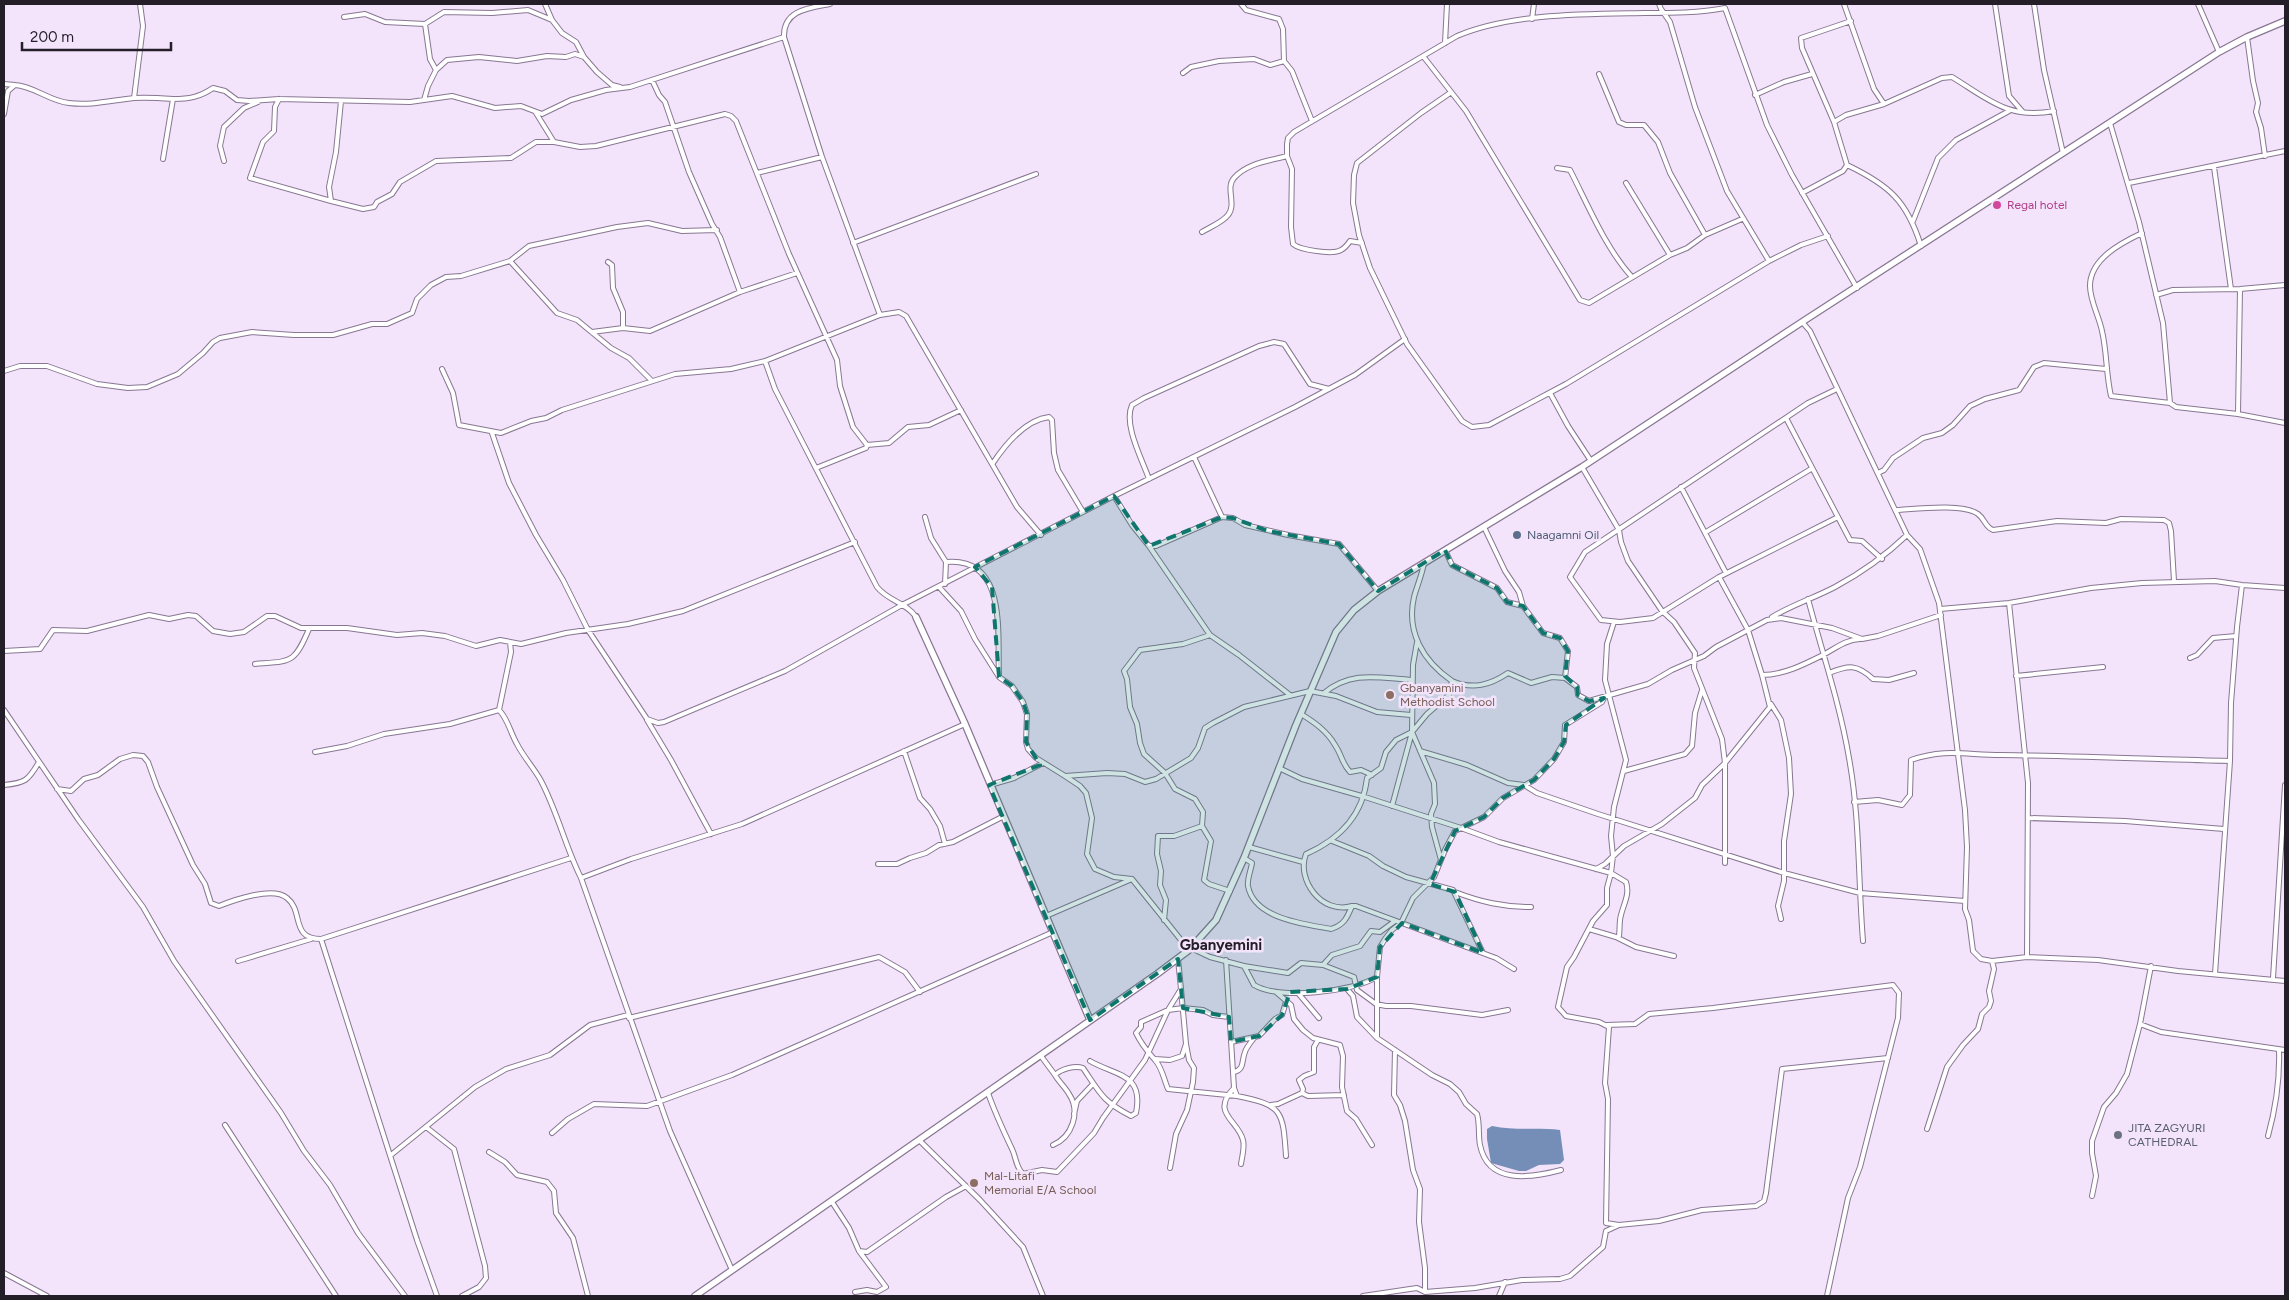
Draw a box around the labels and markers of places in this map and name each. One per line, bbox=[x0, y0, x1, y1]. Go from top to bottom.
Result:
place label: Regal hotel bbox=[2007, 198, 2067, 212]
marker: Regal hotel bbox=[1991, 199, 2003, 211]
place label: Naagamni Oil bbox=[1527, 528, 1599, 542]
marker: Naagamni Oil bbox=[1511, 529, 1523, 541]
place label: Gbanyamini Methodist School bbox=[1400, 681, 1495, 709]
marker: Gbanyamini Methodist School bbox=[1384, 689, 1396, 701]
place label: JITA ZAGYURI CATHEDRAL bbox=[2128, 1121, 2205, 1149]
marker: JITA ZAGYURI CATHEDRAL bbox=[2112, 1129, 2124, 1141]
place label: Mal-Litafi Memorial E/A School bbox=[984, 1169, 1096, 1197]
marker: Mal-Litafi Memorial E/A School bbox=[968, 1177, 980, 1189]

